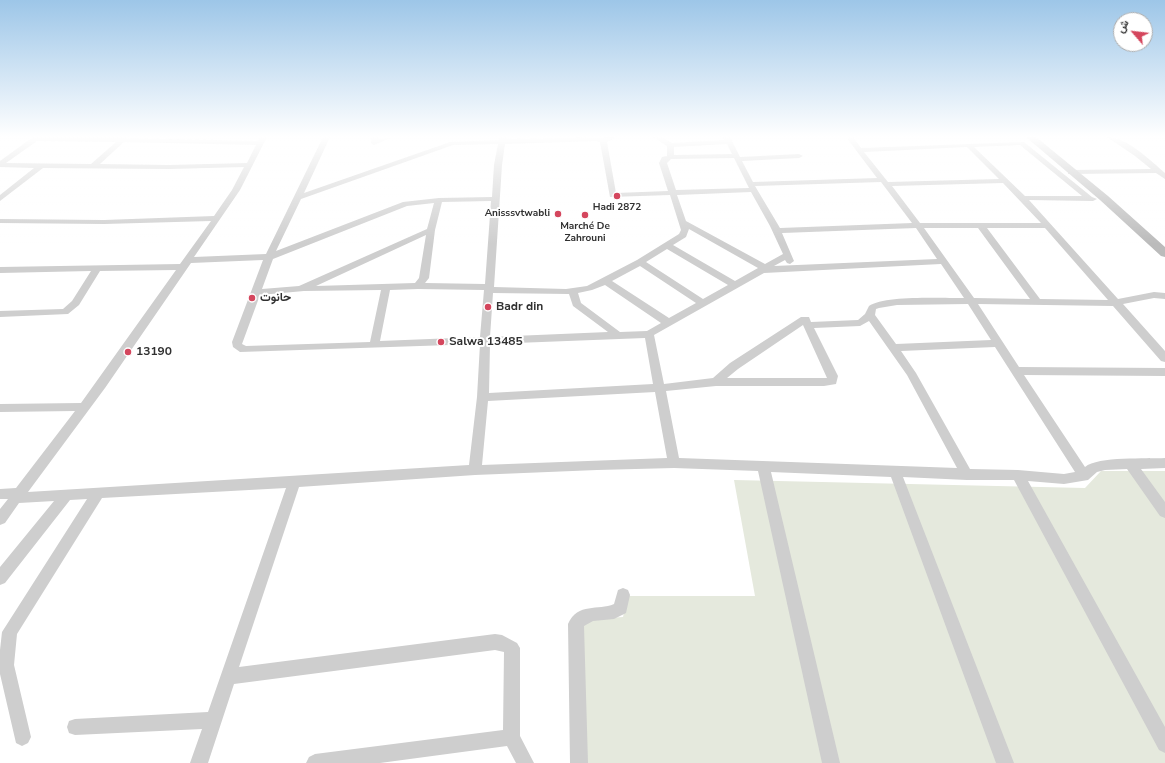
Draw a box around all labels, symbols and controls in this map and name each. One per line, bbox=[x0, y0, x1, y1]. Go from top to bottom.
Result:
north arrow bbox=[1113, 12, 1153, 52]
text: ش bbox=[1113, 17, 1133, 36]
marker: Hadi 2872 bbox=[612, 191, 622, 201]
place label: Hadi 2872 bbox=[593, 202, 641, 214]
place label: Anisssvtwabli bbox=[485, 208, 550, 220]
marker: Anisssvtwabli bbox=[553, 209, 563, 219]
marker: Marché De Zahrouni bbox=[580, 210, 590, 220]
place label: Marché De Zahrouni bbox=[560, 221, 610, 244]
place label: حانوت bbox=[260, 291, 291, 305]
marker: حانوت bbox=[247, 293, 257, 303]
place label: Badr din bbox=[496, 300, 543, 314]
marker: Badr din bbox=[483, 302, 493, 312]
place label: Salwa 13485 bbox=[449, 335, 523, 349]
marker: Salwa 13485 bbox=[436, 337, 446, 347]
place label: 13190 bbox=[136, 345, 172, 359]
marker: 13190 bbox=[123, 347, 133, 357]

